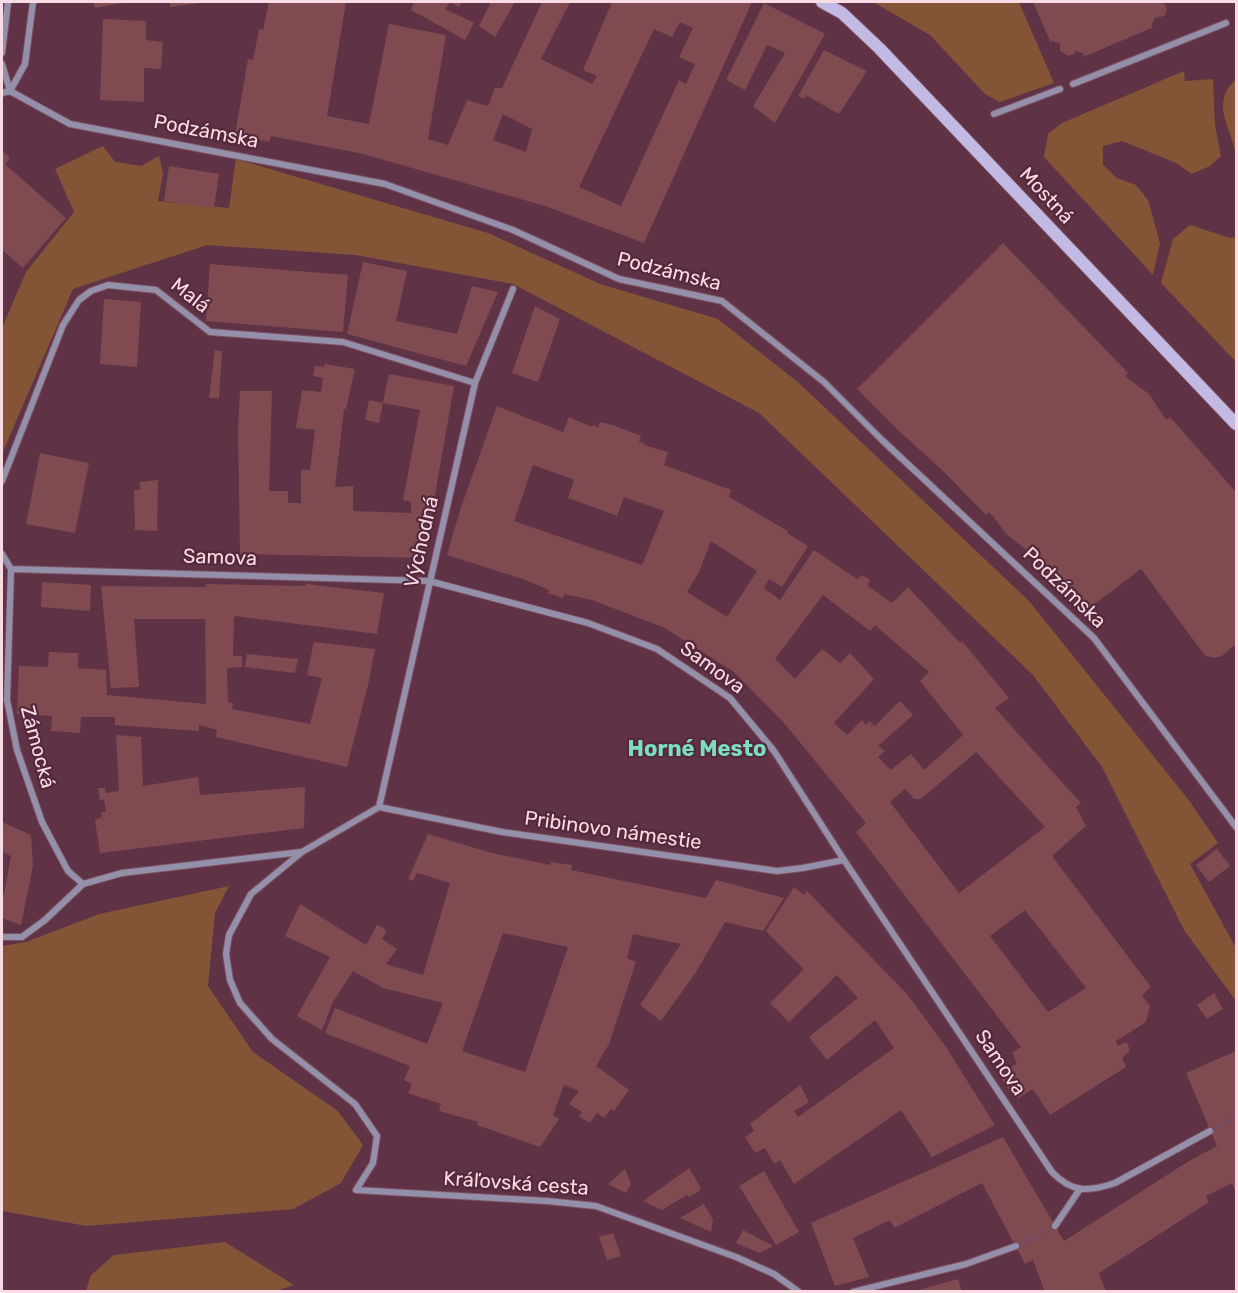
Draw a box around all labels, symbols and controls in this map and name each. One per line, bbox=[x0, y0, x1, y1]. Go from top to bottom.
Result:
street label: Podzámska bbox=[151, 110, 261, 154]
street label: Mostná bbox=[1014, 163, 1078, 229]
street label: Podzámska bbox=[614, 247, 724, 297]
street label: Malá bbox=[166, 273, 214, 319]
street label: Východná bbox=[400, 494, 444, 590]
street label: Podzámska bbox=[1017, 542, 1111, 634]
street label: Samova bbox=[183, 545, 257, 571]
street label: Samova bbox=[675, 637, 749, 699]
street label: Zámocká bbox=[14, 703, 60, 791]
district label: Horné Mesto bbox=[628, 737, 766, 763]
street label: Pribinovo námestie bbox=[523, 807, 703, 855]
street label: Samova bbox=[969, 1026, 1031, 1100]
street label: Kráľovská cesta bbox=[443, 1167, 589, 1201]

